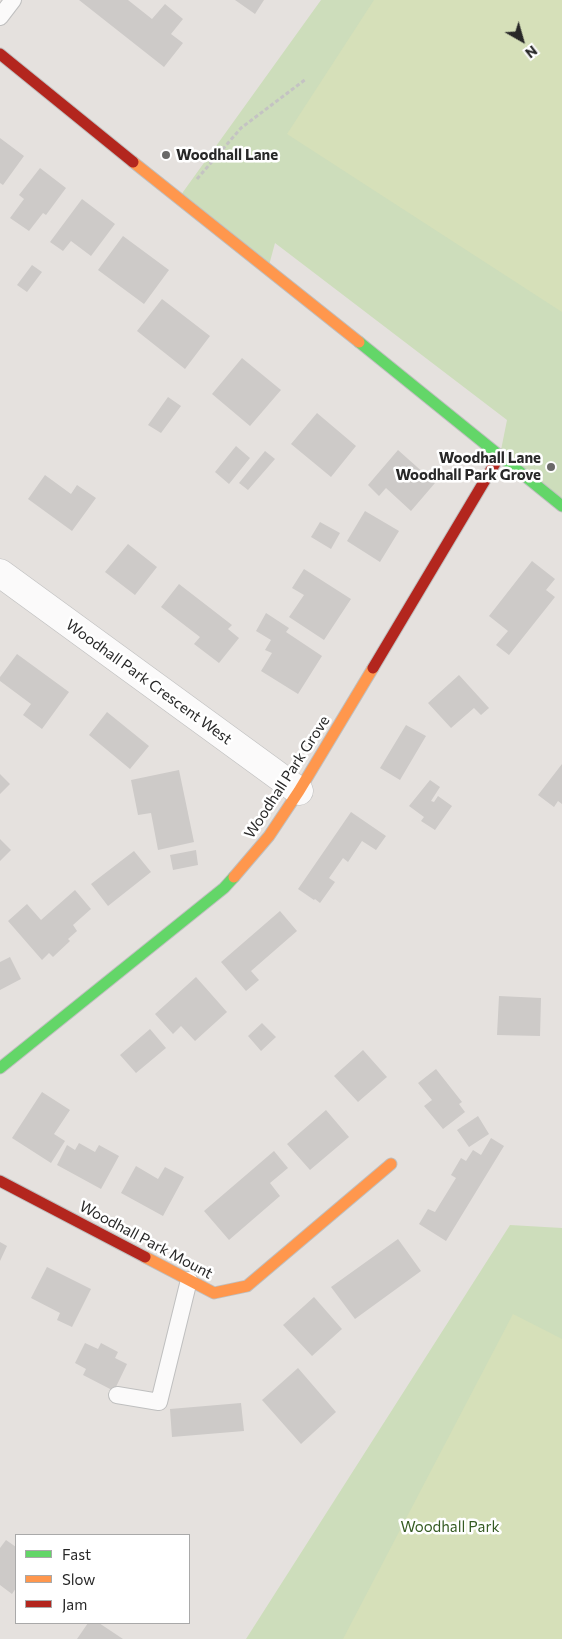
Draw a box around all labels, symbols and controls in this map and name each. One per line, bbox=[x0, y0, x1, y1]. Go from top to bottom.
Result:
north arrow bbox=[497, 15, 547, 65]
text: N bbox=[522, 42, 541, 62]
place label: Woodhall Lane bbox=[176, 146, 278, 164]
marker: Woodhall Lane bbox=[160, 149, 172, 161]
place label: Woodhall Lane Woodhall Park Grove bbox=[395, 449, 541, 484]
marker: Woodhall Lane Woodhall Park Grove bbox=[545, 461, 557, 473]
street label: Woodhall Park Crescent West bbox=[62, 616, 236, 748]
street label: Woodhall Park Grove bbox=[241, 712, 333, 842]
street label: Woodhall Park Mount bbox=[76, 1197, 216, 1283]
park label: Woodhall Park bbox=[400, 1518, 500, 1536]
legend bbox=[15, 1534, 190, 1624]
text: Fast bbox=[62, 1545, 91, 1563]
text: Slow bbox=[62, 1570, 95, 1588]
text: Jam bbox=[62, 1595, 87, 1613]

